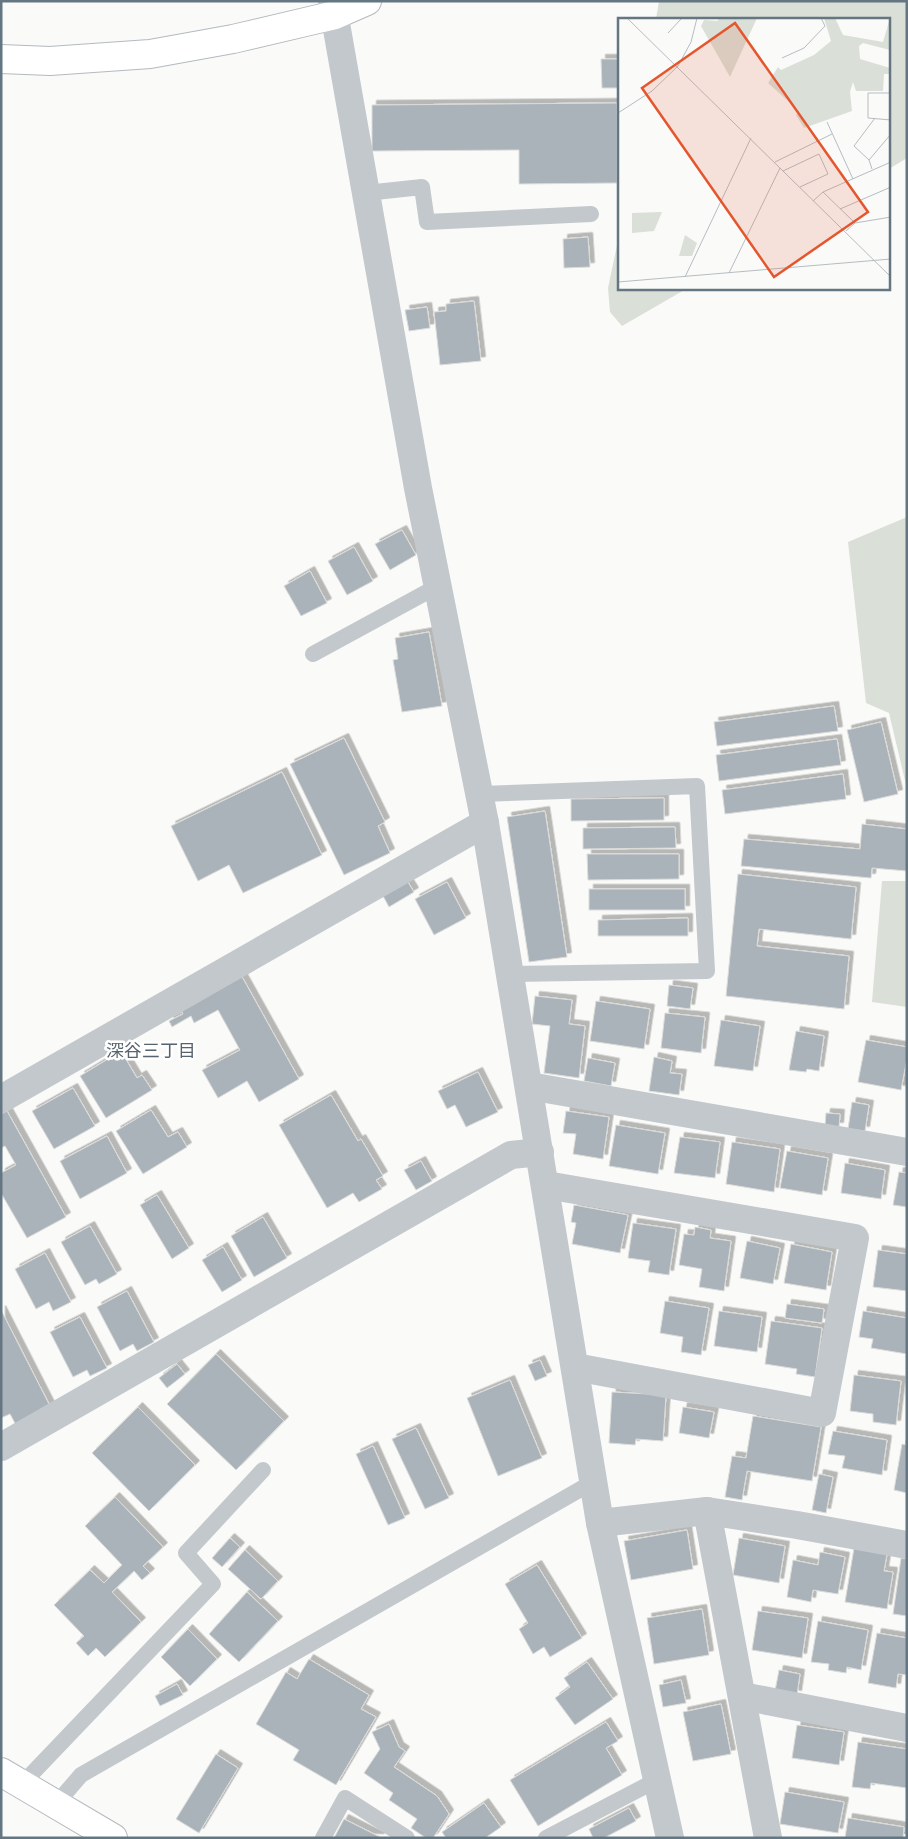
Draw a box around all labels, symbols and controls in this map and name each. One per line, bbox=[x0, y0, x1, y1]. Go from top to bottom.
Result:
inset map bbox=[618, 18, 890, 290]
district label: 深谷三丁目 bbox=[106, 1039, 196, 1062]

